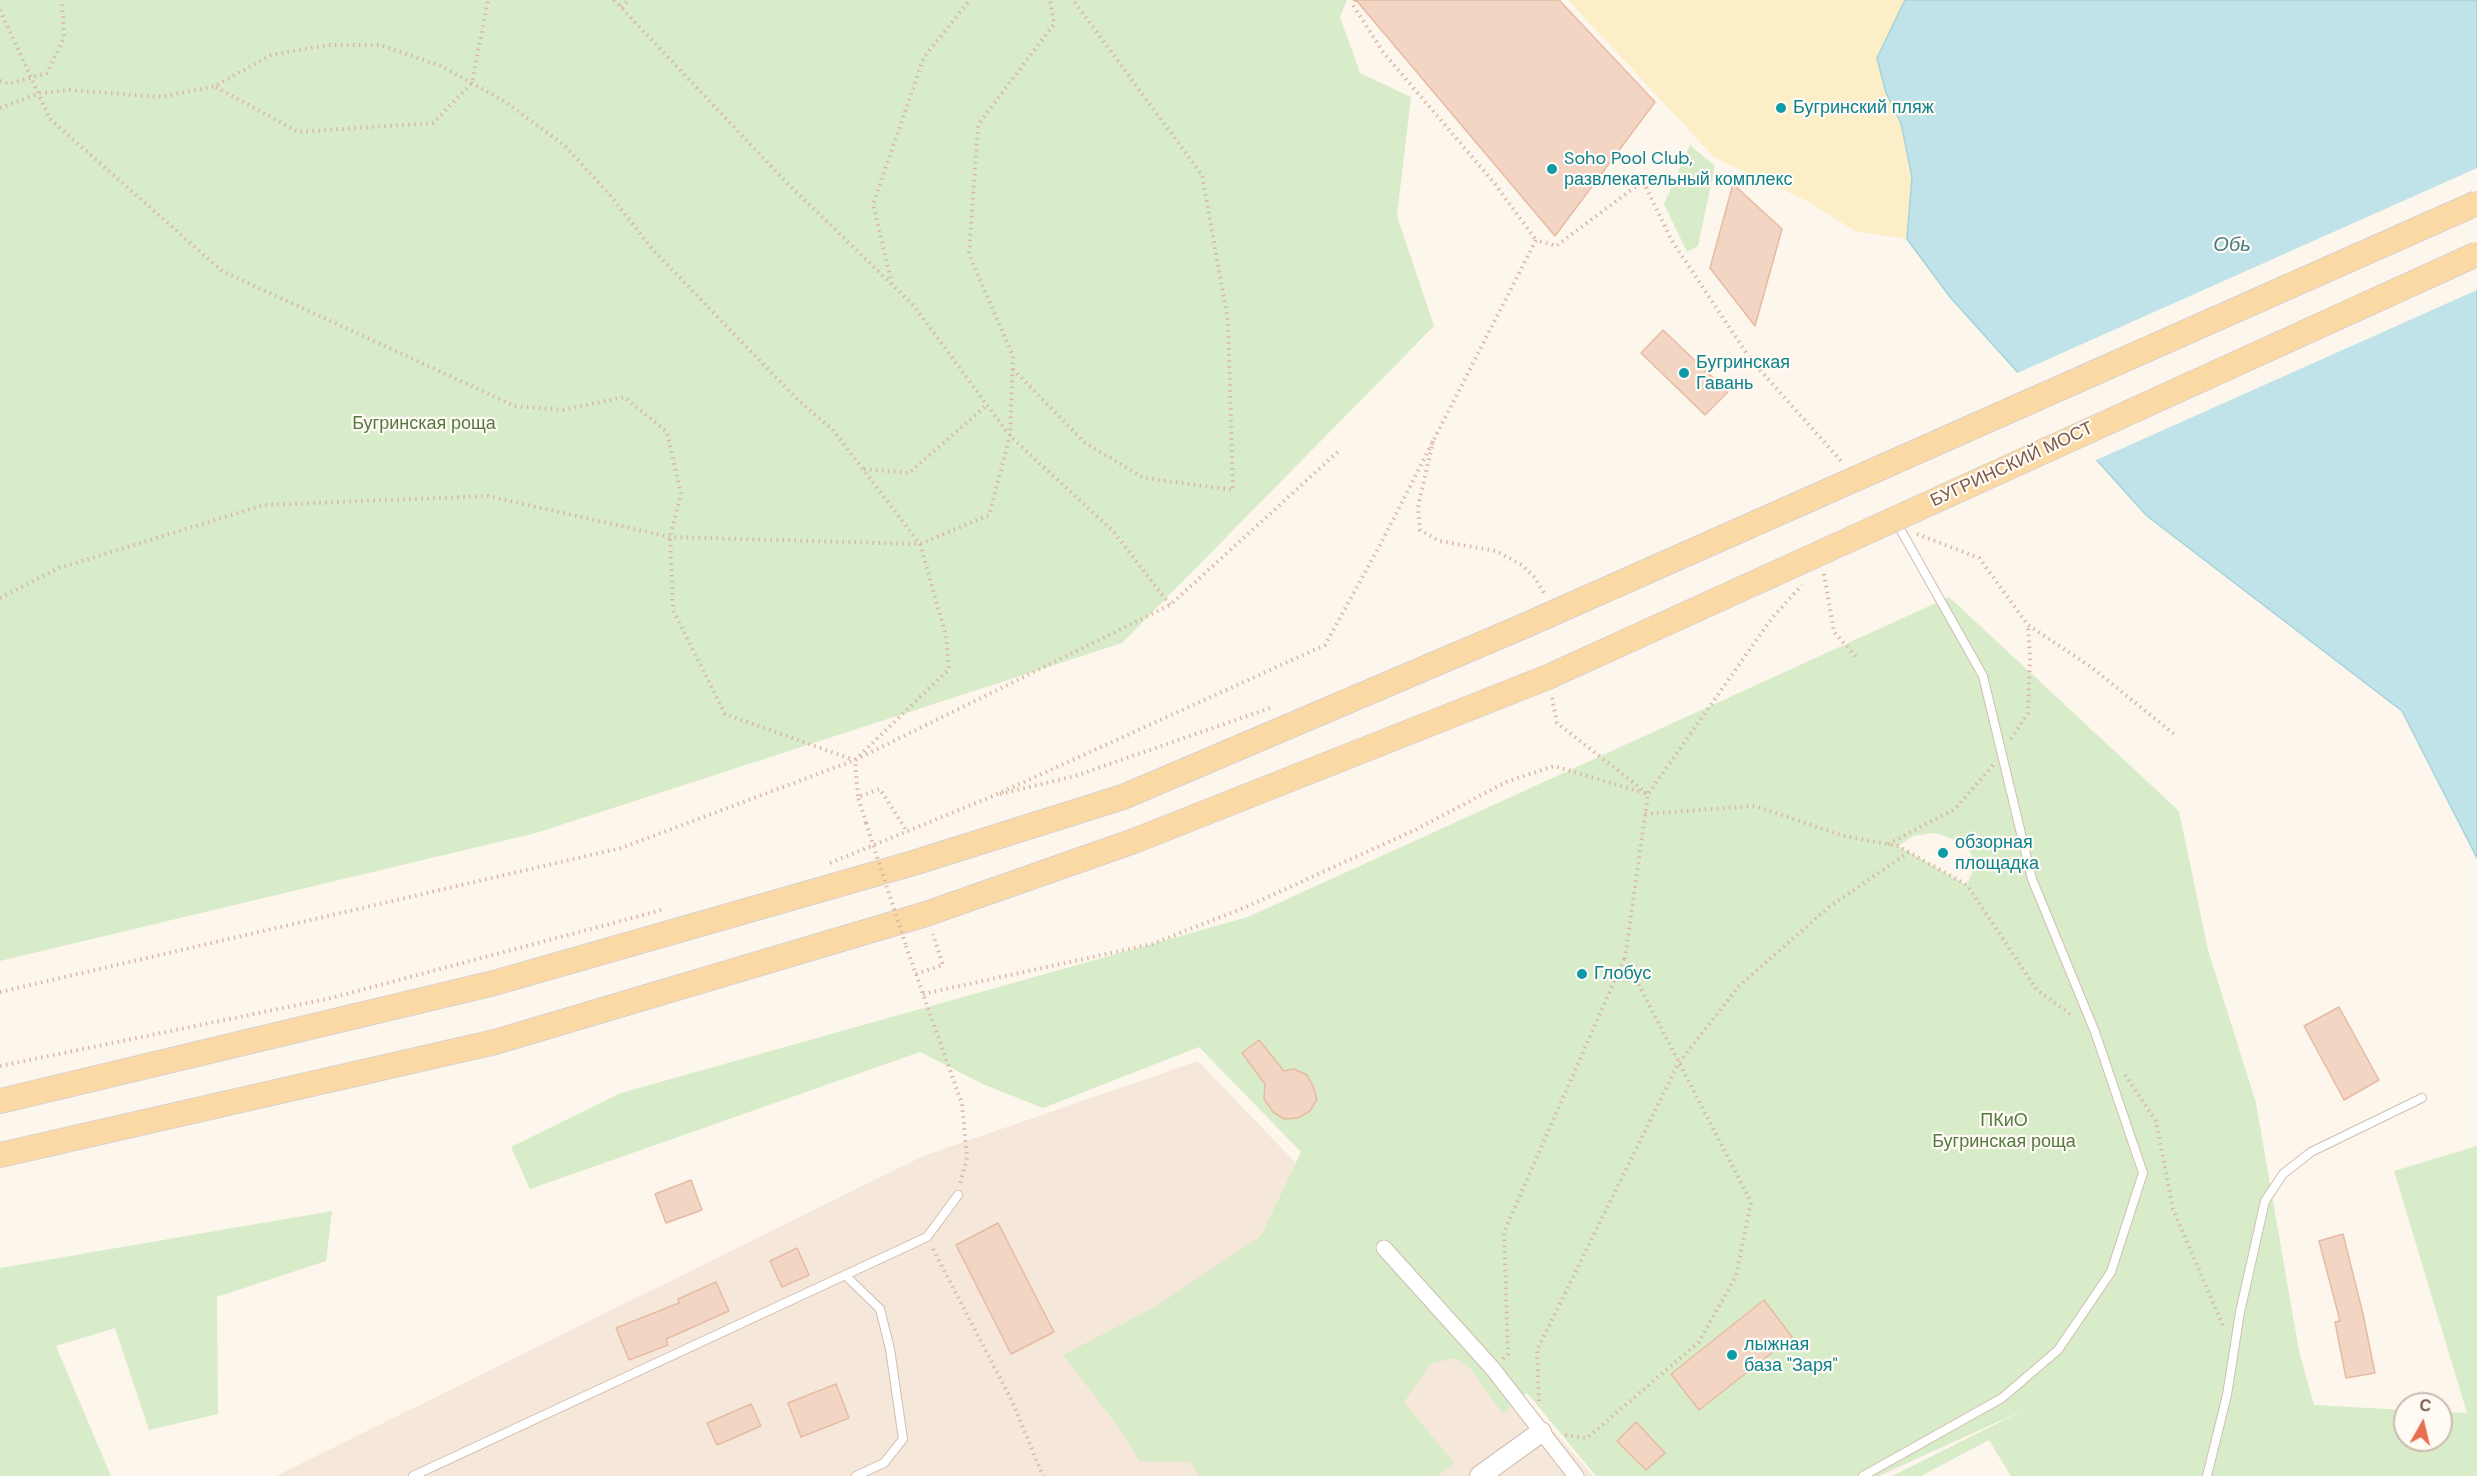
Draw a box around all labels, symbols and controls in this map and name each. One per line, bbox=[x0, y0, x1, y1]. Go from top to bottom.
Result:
place label: Бугринский пляж bbox=[1793, 97, 1934, 119]
marker: Бугринский пляж bbox=[1774, 101, 1788, 115]
place label: Soho Pool Club, развлекательный комплекс bbox=[1564, 148, 1792, 190]
marker: Soho Pool Club, развлекательный комплекс bbox=[1545, 162, 1559, 176]
water label: Обь bbox=[2213, 234, 2251, 258]
place label: Бугринская Гавань bbox=[1696, 352, 1790, 394]
marker: Бугринская Гавань bbox=[1677, 366, 1691, 380]
park label: Бугринская роща bbox=[352, 413, 496, 435]
street label: БУГРИНСКИЙ МОСТ bbox=[1927, 418, 2097, 512]
place label: обзорная площадка bbox=[1955, 832, 2039, 874]
marker: обзорная площадка bbox=[1936, 846, 1950, 860]
place label: Глобус bbox=[1594, 963, 1651, 985]
marker: Глобус bbox=[1575, 967, 1589, 981]
park label: ПКиО Бугринская роща bbox=[1932, 1110, 2076, 1152]
place label: лыжная база "Заря" bbox=[1744, 1334, 1838, 1376]
marker: лыжная база "Заря" bbox=[1725, 1348, 1739, 1362]
north arrow bbox=[2393, 1392, 2453, 1452]
text: С bbox=[2418, 1394, 2432, 1417]

